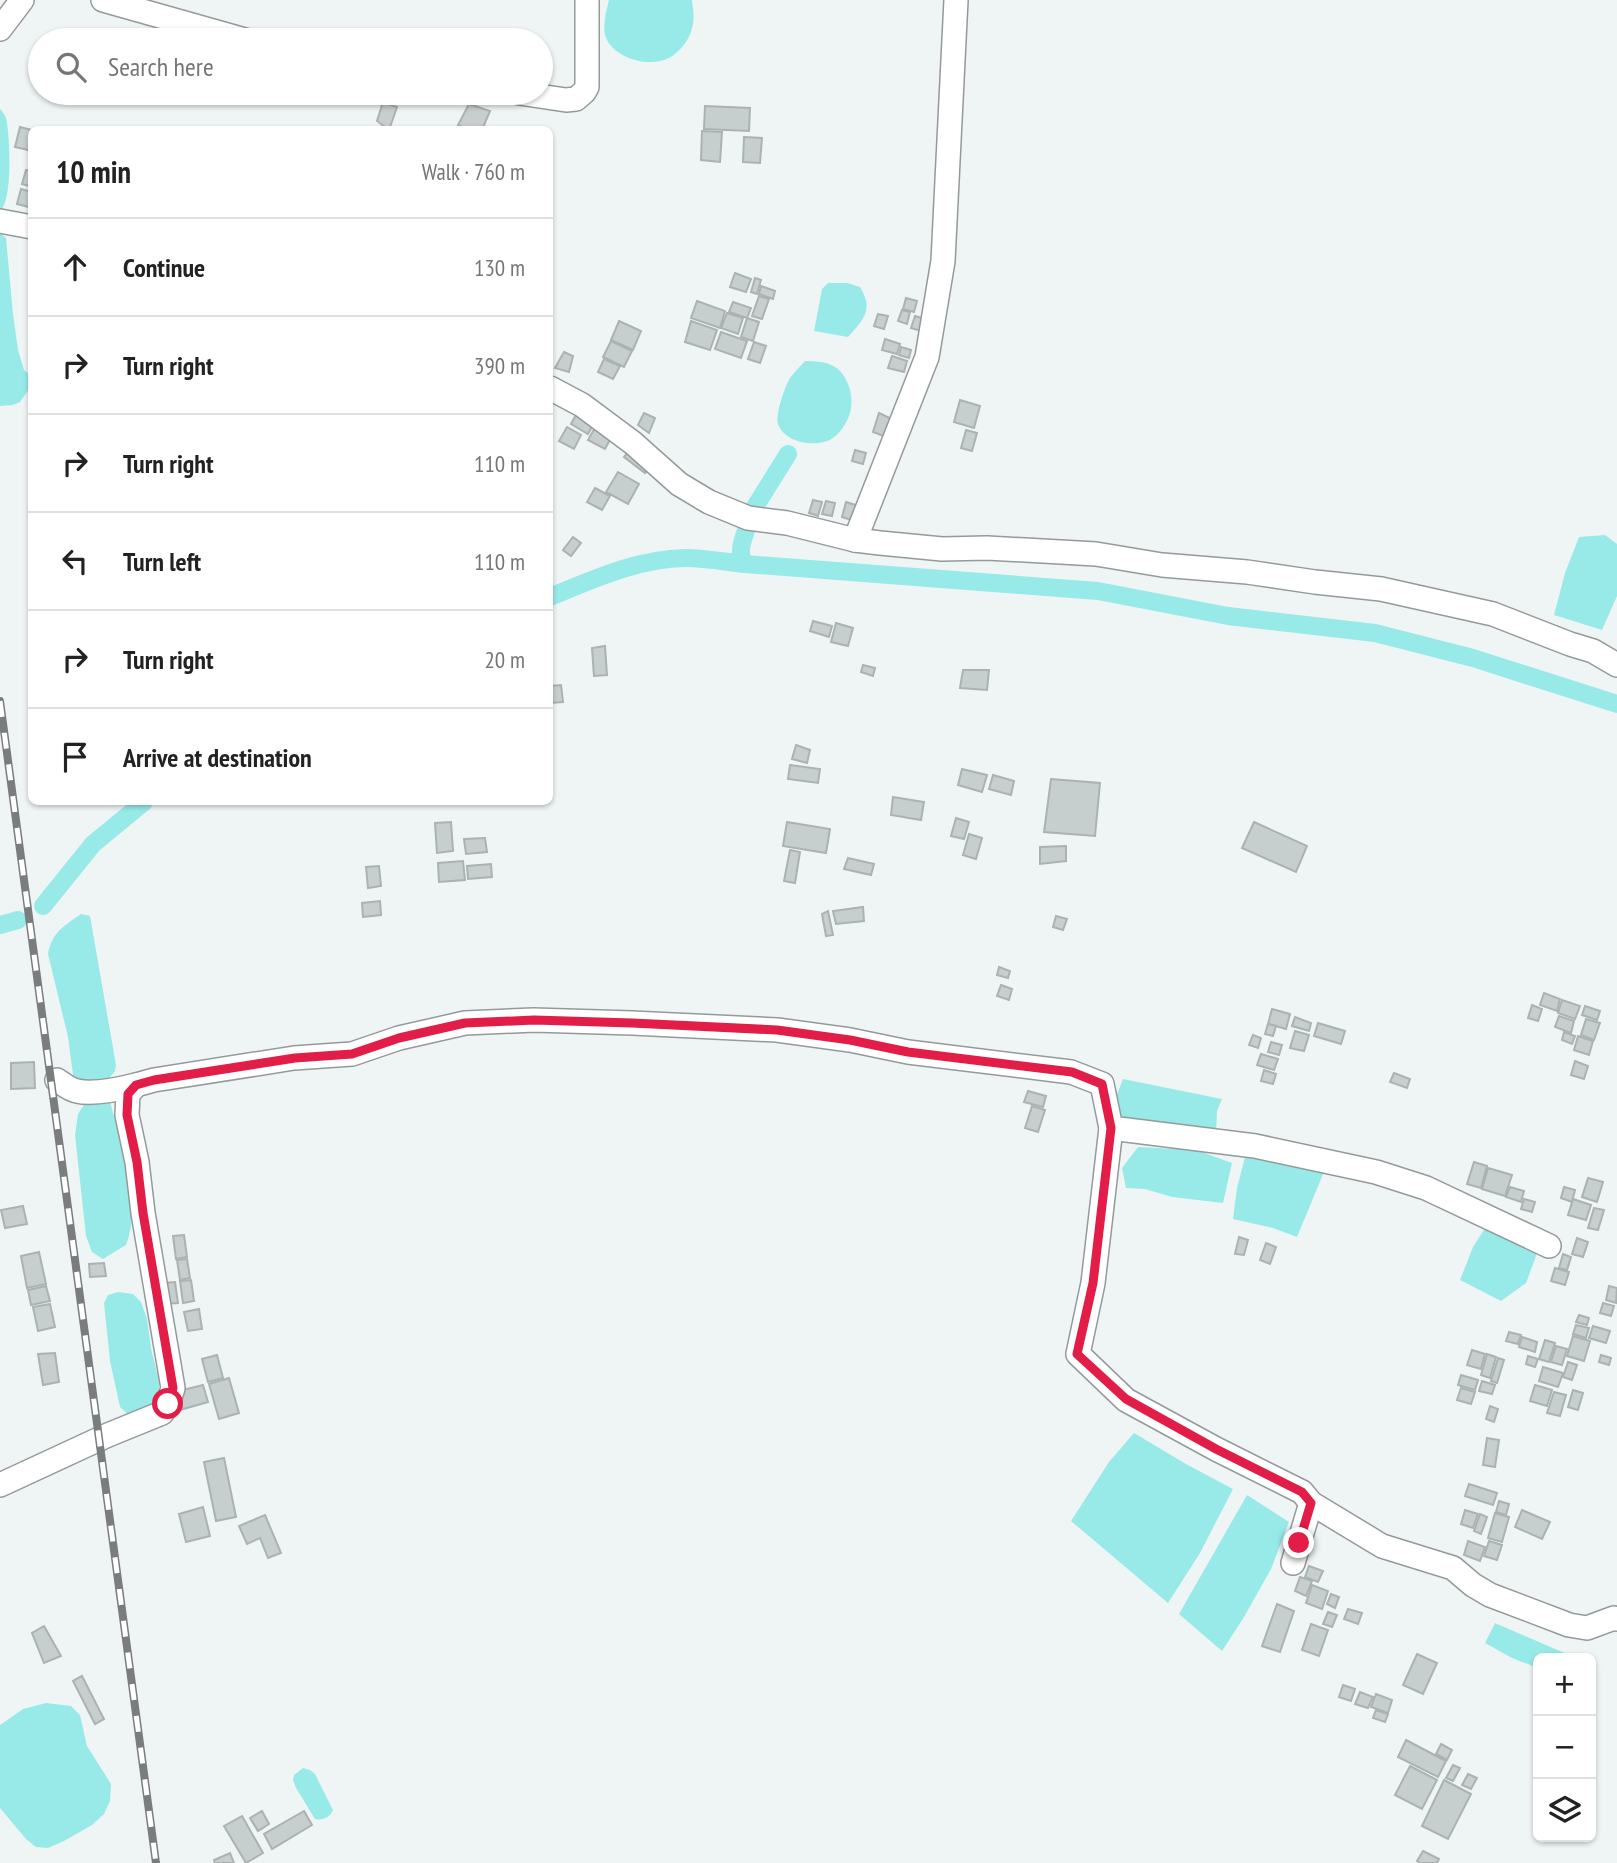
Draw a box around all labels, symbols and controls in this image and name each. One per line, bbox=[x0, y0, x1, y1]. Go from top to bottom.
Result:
search box bbox=[28, 28, 553, 105]
icon: search bbox=[52, 48, 90, 86]
text: Search here bbox=[108, 50, 214, 83]
text: 10 min bbox=[56, 152, 131, 191]
text: Walk · 760 m bbox=[422, 157, 525, 186]
icon: ahead bbox=[56, 248, 94, 286]
text: Continue bbox=[123, 251, 205, 284]
text: 130 m bbox=[474, 253, 525, 282]
icon: right bbox=[56, 346, 94, 384]
text: Turn right bbox=[123, 349, 214, 382]
text: 390 m bbox=[474, 351, 525, 380]
icon: right bbox=[56, 444, 94, 482]
text: Turn right bbox=[123, 447, 214, 480]
text: 110 m bbox=[474, 449, 525, 478]
icon: left bbox=[56, 542, 94, 580]
text: Turn left bbox=[123, 545, 201, 578]
text: 110 m bbox=[474, 547, 525, 576]
icon: right bbox=[56, 640, 94, 678]
text: Turn right bbox=[123, 643, 214, 676]
text: 20 m bbox=[484, 645, 525, 674]
icon: arrive bbox=[56, 738, 94, 776]
text: Arrive at destination bbox=[123, 741, 312, 774]
route start bbox=[152, 1388, 183, 1419]
route end bbox=[1283, 1527, 1314, 1558]
map controls bbox=[1533, 1653, 1596, 1842]
button: + bbox=[1533, 1653, 1596, 1716]
button: − bbox=[1533, 1716, 1596, 1779]
button: layers bbox=[1533, 1779, 1596, 1842]

